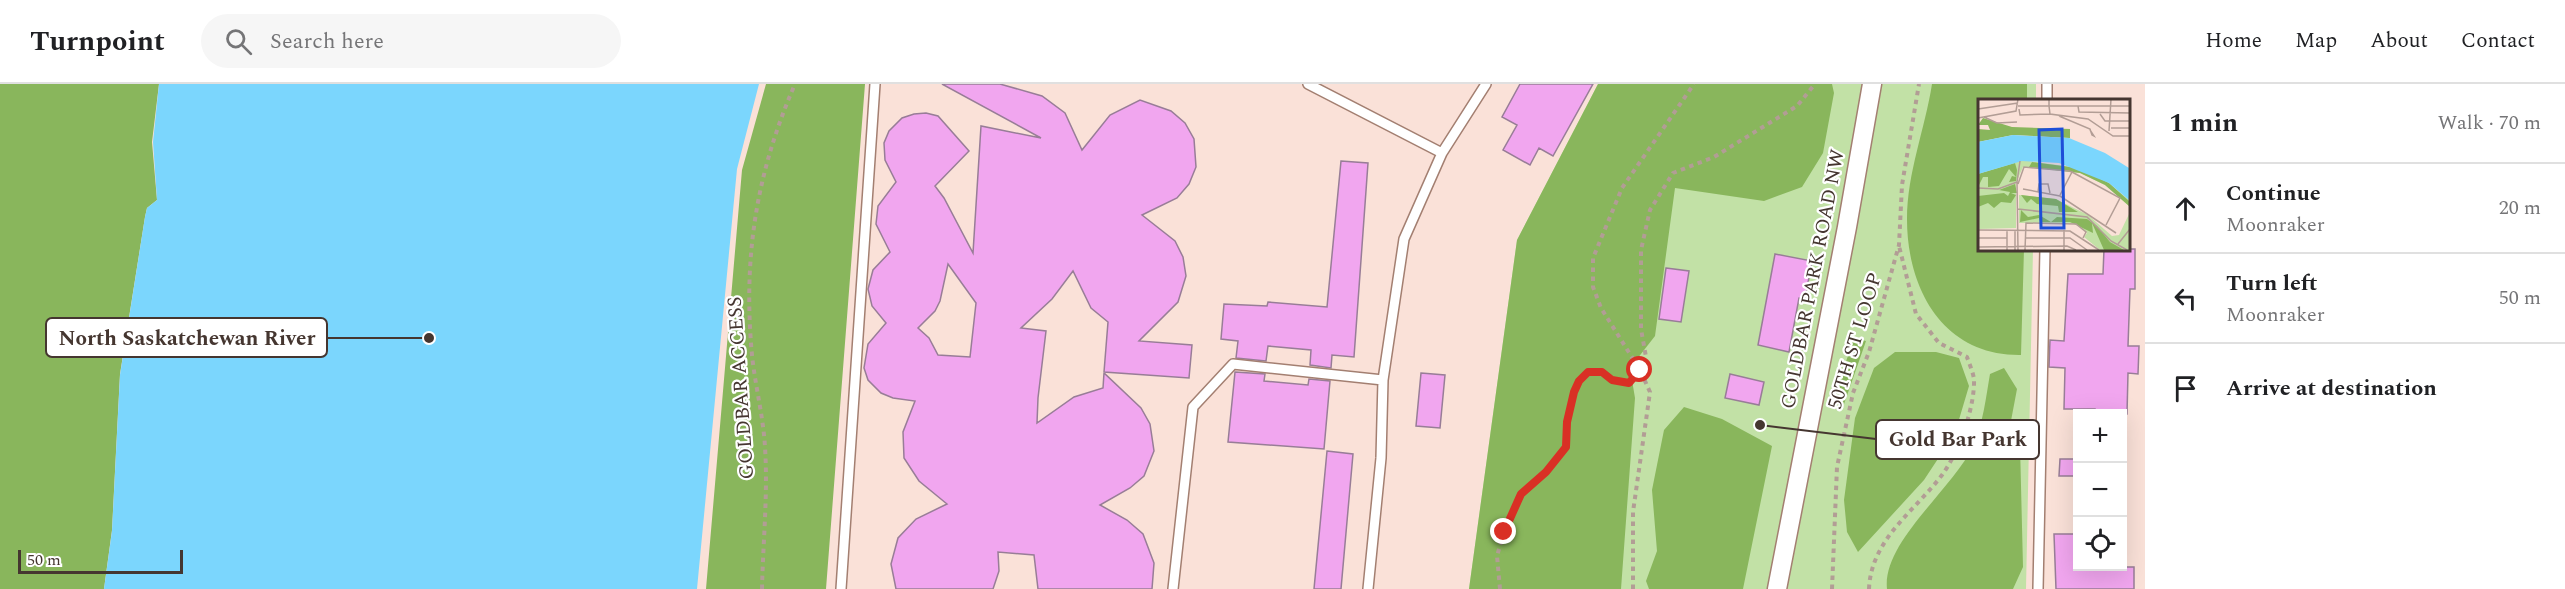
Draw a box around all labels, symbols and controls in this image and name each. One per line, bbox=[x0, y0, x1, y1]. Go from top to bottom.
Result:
search box bbox=[201, 14, 621, 68]
text: Turnpoint bbox=[30, 20, 165, 63]
icon: search bbox=[222, 25, 255, 58]
text: Search here bbox=[270, 25, 384, 58]
text: Home bbox=[2205, 25, 2262, 57]
text: Map bbox=[2295, 25, 2337, 57]
text: About bbox=[2370, 25, 2428, 57]
text: Contact bbox=[2461, 25, 2535, 57]
inset map bbox=[1978, 99, 2130, 250]
text: 1 min bbox=[2169, 103, 2238, 143]
text: Walk · 70 m bbox=[2438, 108, 2541, 138]
street label: GOLDBAR PARK ROAD NW bbox=[1773, 146, 1853, 411]
text: Continue bbox=[2226, 177, 2321, 210]
icon: ahead bbox=[2169, 192, 2202, 225]
text: 20 m bbox=[2499, 193, 2541, 223]
text: Moonraker bbox=[2226, 210, 2325, 240]
text: Turn left bbox=[2226, 267, 2318, 300]
street label: 50TH ST LOOP bbox=[1820, 269, 1890, 413]
icon: left bbox=[2169, 282, 2202, 315]
text: 50 m bbox=[2499, 283, 2541, 313]
street label: GOLDBAR ACCESS bbox=[720, 296, 762, 480]
text: Moonraker bbox=[2226, 300, 2325, 330]
callout: North Saskatchewan River bbox=[46, 318, 327, 357]
text: North Saskatchewan River bbox=[59, 323, 316, 355]
route start bbox=[1626, 356, 1652, 382]
icon: arrive bbox=[2169, 372, 2202, 405]
text: Arrive at destination bbox=[2226, 372, 2437, 405]
map controls bbox=[2073, 409, 2127, 571]
button: + bbox=[2073, 409, 2127, 463]
callout: Gold Bar Park bbox=[1876, 420, 2039, 459]
text: Gold Bar Park bbox=[1889, 424, 2028, 456]
button: − bbox=[2073, 463, 2127, 517]
button: locate bbox=[2073, 517, 2127, 571]
route end bbox=[1490, 518, 1516, 544]
scale bar bbox=[18, 547, 183, 574]
text: 50 m bbox=[27, 548, 61, 572]

